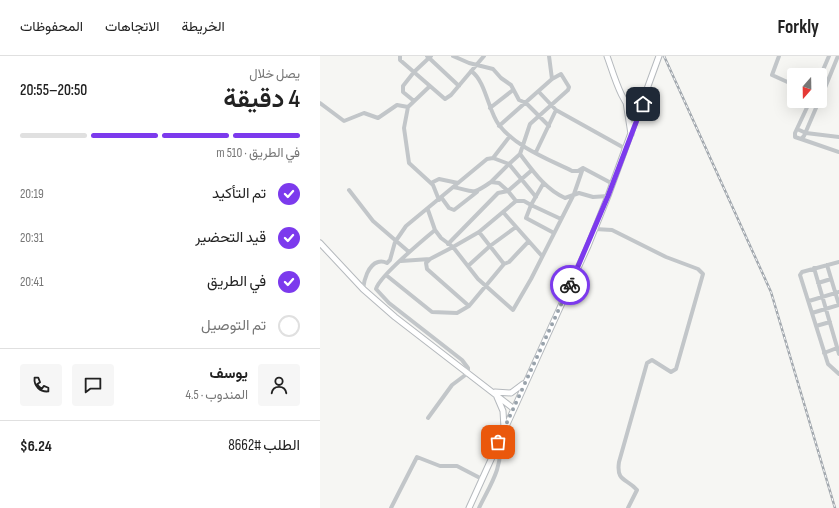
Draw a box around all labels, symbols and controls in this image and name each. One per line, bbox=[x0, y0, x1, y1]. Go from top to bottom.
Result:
text: Forkly bbox=[778, 16, 819, 39]
text: المحفوظات bbox=[20, 18, 83, 35]
text: الاتجاهات bbox=[105, 18, 159, 35]
text: الخريطة bbox=[181, 18, 225, 35]
text: يصل خلال bbox=[249, 66, 300, 82]
north arrow bbox=[787, 68, 827, 108]
map controls bbox=[787, 68, 827, 108]
text: 20:50–20:55 bbox=[20, 81, 87, 100]
text: 4 دقيقة bbox=[223, 84, 300, 115]
pin bbox=[626, 87, 660, 121]
icon: home bbox=[632, 93, 654, 115]
text: في الطريق · 510 m bbox=[216, 145, 300, 161]
icon: check bbox=[278, 183, 300, 205]
text: تم التأكيد bbox=[212, 184, 266, 203]
text: 20:19 bbox=[20, 186, 44, 202]
icon: check bbox=[278, 227, 300, 249]
text: قيد التحضير bbox=[195, 228, 266, 247]
text: 20:31 bbox=[20, 230, 43, 246]
courier bbox=[550, 265, 590, 305]
icon: check bbox=[278, 271, 300, 293]
text: في الطريق bbox=[207, 272, 266, 291]
text: 20:41 bbox=[20, 274, 43, 290]
icon: bike bbox=[559, 274, 581, 296]
text: تم التوصيل bbox=[201, 316, 266, 335]
button: phone bbox=[20, 364, 62, 406]
button: chat bbox=[72, 364, 114, 406]
text: يوسف bbox=[210, 364, 248, 383]
button: person bbox=[258, 364, 300, 406]
text: المندوب · 4.5 bbox=[186, 387, 248, 403]
pin bbox=[481, 425, 515, 459]
icon: bag bbox=[487, 431, 509, 453]
text: الطلب #8662 bbox=[228, 436, 300, 455]
text: $6.24 bbox=[20, 437, 52, 456]

